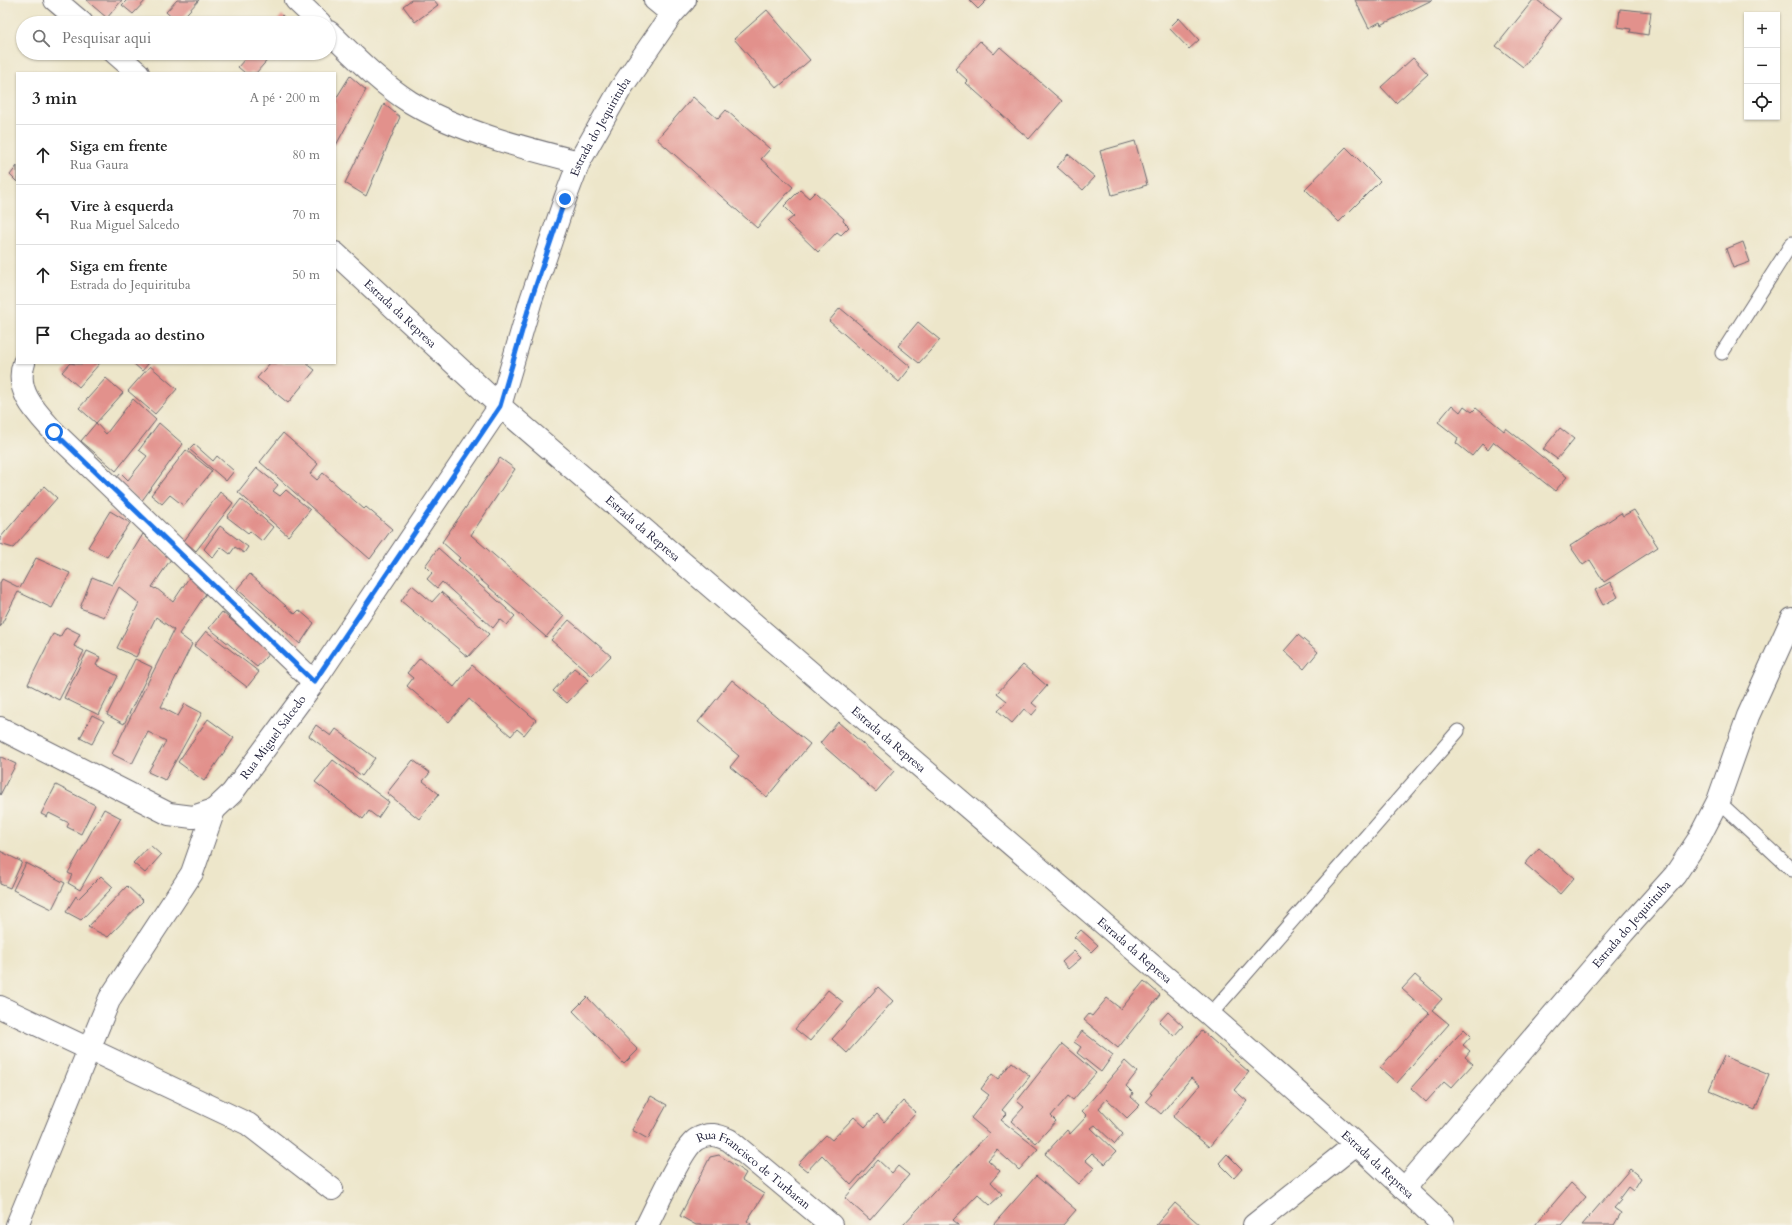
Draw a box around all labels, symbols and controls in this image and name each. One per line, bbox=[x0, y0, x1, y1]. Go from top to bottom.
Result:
map controls bbox=[1744, 12, 1780, 120]
button: + bbox=[1744, 12, 1780, 48]
search box bbox=[16, 16, 336, 60]
icon: search bbox=[30, 27, 52, 49]
text: Pesquisar aqui bbox=[62, 28, 151, 48]
button: − bbox=[1744, 48, 1780, 84]
street label: Estrada do Jequirituba bbox=[566, 73, 635, 179]
button: locate bbox=[1744, 84, 1780, 120]
text: 3 min bbox=[32, 87, 77, 110]
text: A pé · 200 m bbox=[250, 89, 320, 107]
text: Siga em frente bbox=[70, 136, 168, 156]
icon: ahead bbox=[32, 144, 54, 166]
text: 80 m bbox=[292, 146, 320, 164]
text: Rua Gaura bbox=[70, 156, 129, 174]
route end bbox=[556, 190, 574, 208]
text: Vire à esquerda bbox=[70, 196, 174, 216]
icon: left bbox=[32, 204, 54, 226]
text: 70 m bbox=[292, 206, 320, 224]
text: Rua Miguel Salcedo bbox=[70, 216, 180, 234]
text: Siga em frente bbox=[70, 256, 168, 276]
icon: ahead bbox=[32, 264, 54, 286]
text: 50 m bbox=[292, 266, 320, 284]
text: Estrada do Jequirituba bbox=[70, 276, 191, 294]
street label: Estrada da Represa bbox=[360, 276, 441, 352]
icon: arrive bbox=[32, 324, 54, 346]
text: Chegada ao destino bbox=[70, 325, 205, 345]
route start bbox=[45, 423, 63, 441]
street label: Estrada da Represa bbox=[602, 492, 684, 565]
street label: Rua Miguel Salcedo bbox=[237, 691, 310, 783]
street label: Estrada da Represa bbox=[848, 703, 930, 776]
street label: Estrada do Jequirituba bbox=[1589, 877, 1675, 971]
street label: Estrada da Represa bbox=[1094, 914, 1176, 987]
street label: Rua Francisco de Turbaran bbox=[694, 1127, 814, 1213]
street label: Estrada da Represa bbox=[1338, 1127, 1418, 1203]

